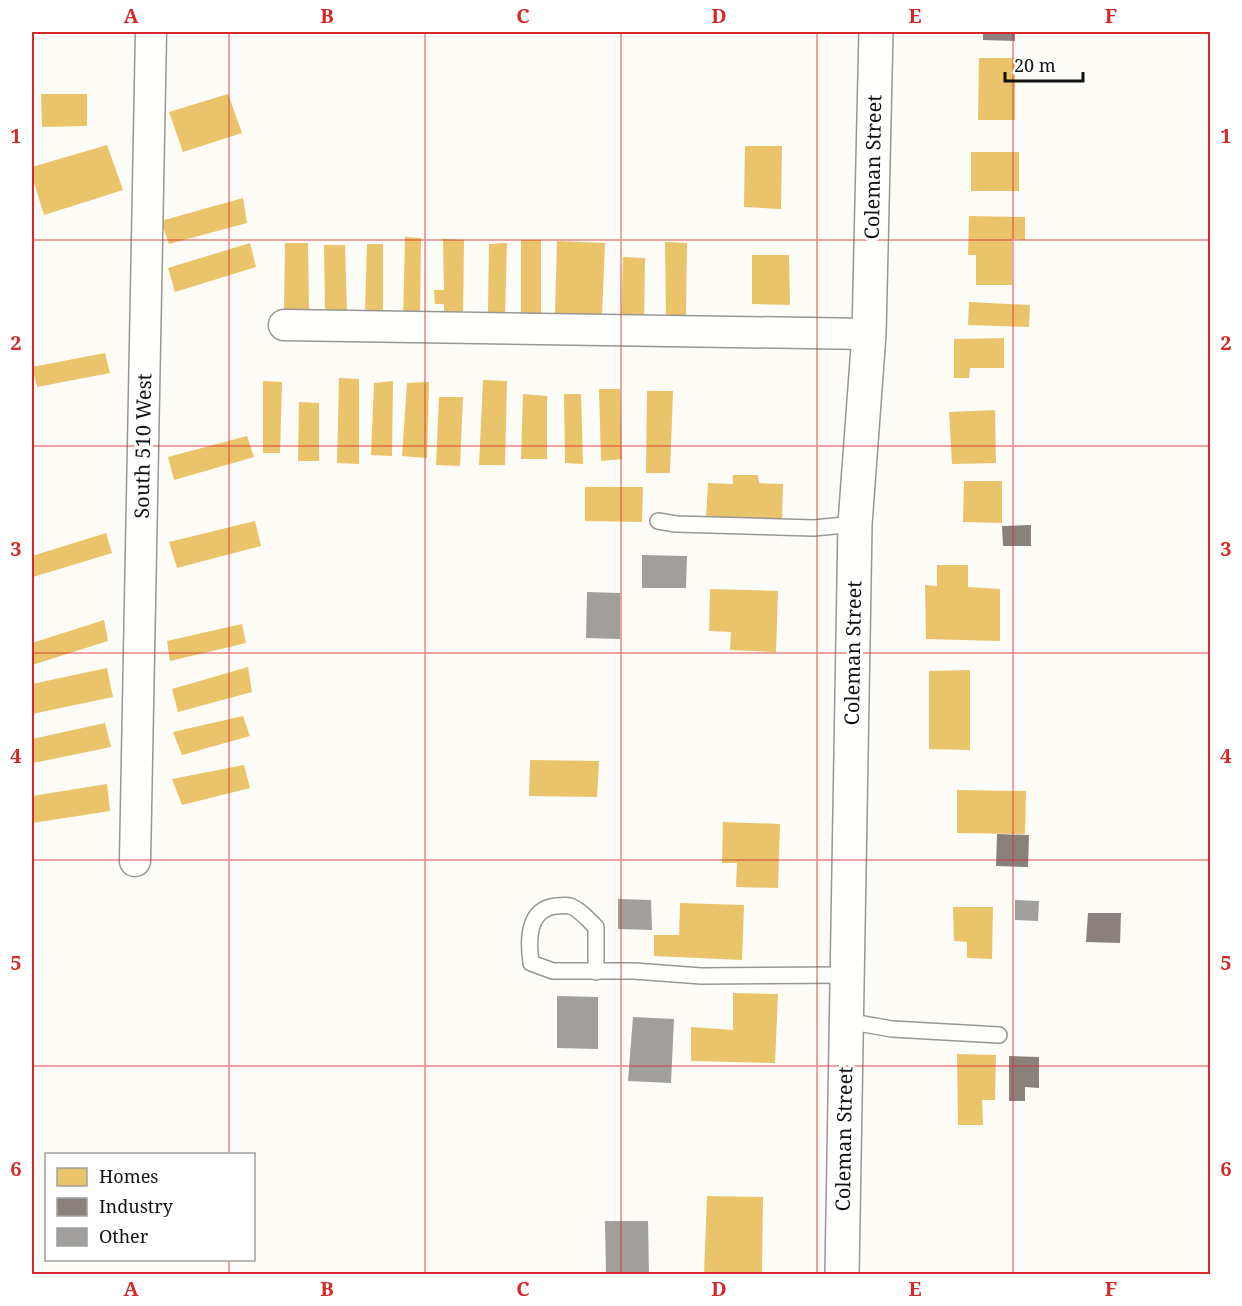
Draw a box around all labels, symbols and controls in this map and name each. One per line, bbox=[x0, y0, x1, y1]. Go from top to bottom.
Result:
text: A bbox=[123, 2, 139, 29]
text: B bbox=[320, 2, 334, 29]
text: C bbox=[516, 2, 530, 29]
text: D bbox=[711, 2, 727, 29]
text: E bbox=[908, 2, 922, 29]
text: F bbox=[1105, 2, 1117, 29]
scale bar bbox=[1005, 45, 1083, 83]
text: 20 m bbox=[1014, 53, 1056, 77]
street label: Coleman Street bbox=[858, 94, 887, 240]
text: 1 bbox=[10, 122, 22, 149]
text: 1 bbox=[1220, 122, 1232, 149]
text: 2 bbox=[10, 329, 22, 356]
text: 2 bbox=[1220, 329, 1232, 356]
street label: South 510 West bbox=[128, 373, 157, 519]
text: 3 bbox=[10, 535, 22, 562]
text: 3 bbox=[1220, 535, 1232, 562]
street label: Coleman Street bbox=[838, 580, 867, 726]
text: 4 bbox=[10, 742, 22, 769]
text: 4 bbox=[1220, 742, 1232, 769]
text: 5 bbox=[10, 949, 22, 976]
text: 5 bbox=[1220, 949, 1232, 976]
street label: Coleman Street bbox=[829, 1066, 858, 1212]
legend bbox=[45, 1153, 255, 1261]
text: 6 bbox=[10, 1155, 22, 1182]
text: 6 bbox=[1220, 1155, 1232, 1182]
text: Homes bbox=[99, 1164, 158, 1188]
text: Industry bbox=[99, 1194, 174, 1218]
text: Other bbox=[99, 1224, 149, 1248]
text: A bbox=[123, 1275, 139, 1302]
text: B bbox=[320, 1275, 334, 1302]
text: C bbox=[516, 1275, 530, 1302]
text: D bbox=[711, 1275, 727, 1302]
text: E bbox=[908, 1275, 922, 1302]
text: F bbox=[1105, 1275, 1117, 1302]

